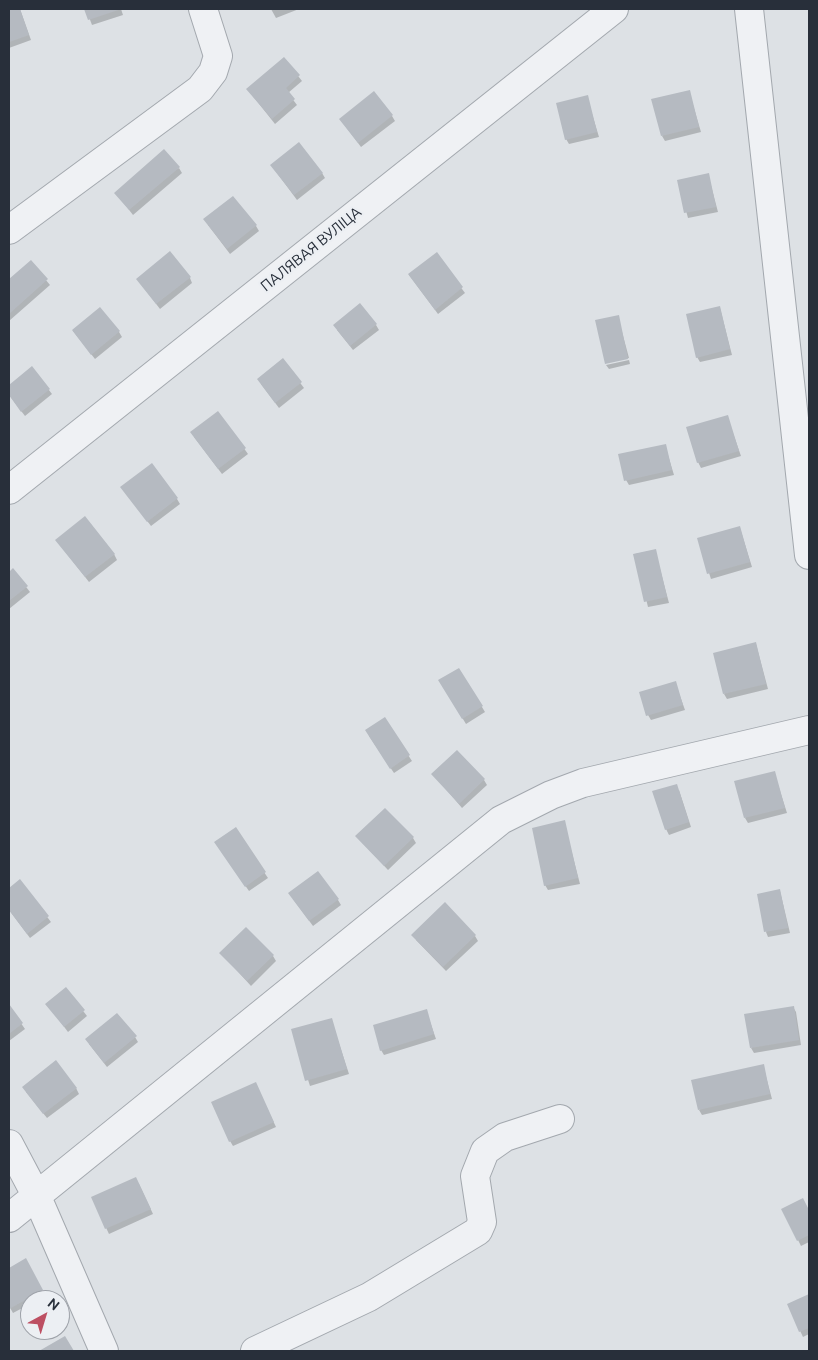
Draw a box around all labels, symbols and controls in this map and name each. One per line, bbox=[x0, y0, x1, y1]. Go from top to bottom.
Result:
street label: ПАЛЯВАЯ ВУЛІЦА bbox=[257, 203, 365, 295]
north arrow bbox=[20, 1290, 70, 1340]
text: N bbox=[45, 1295, 63, 1314]

